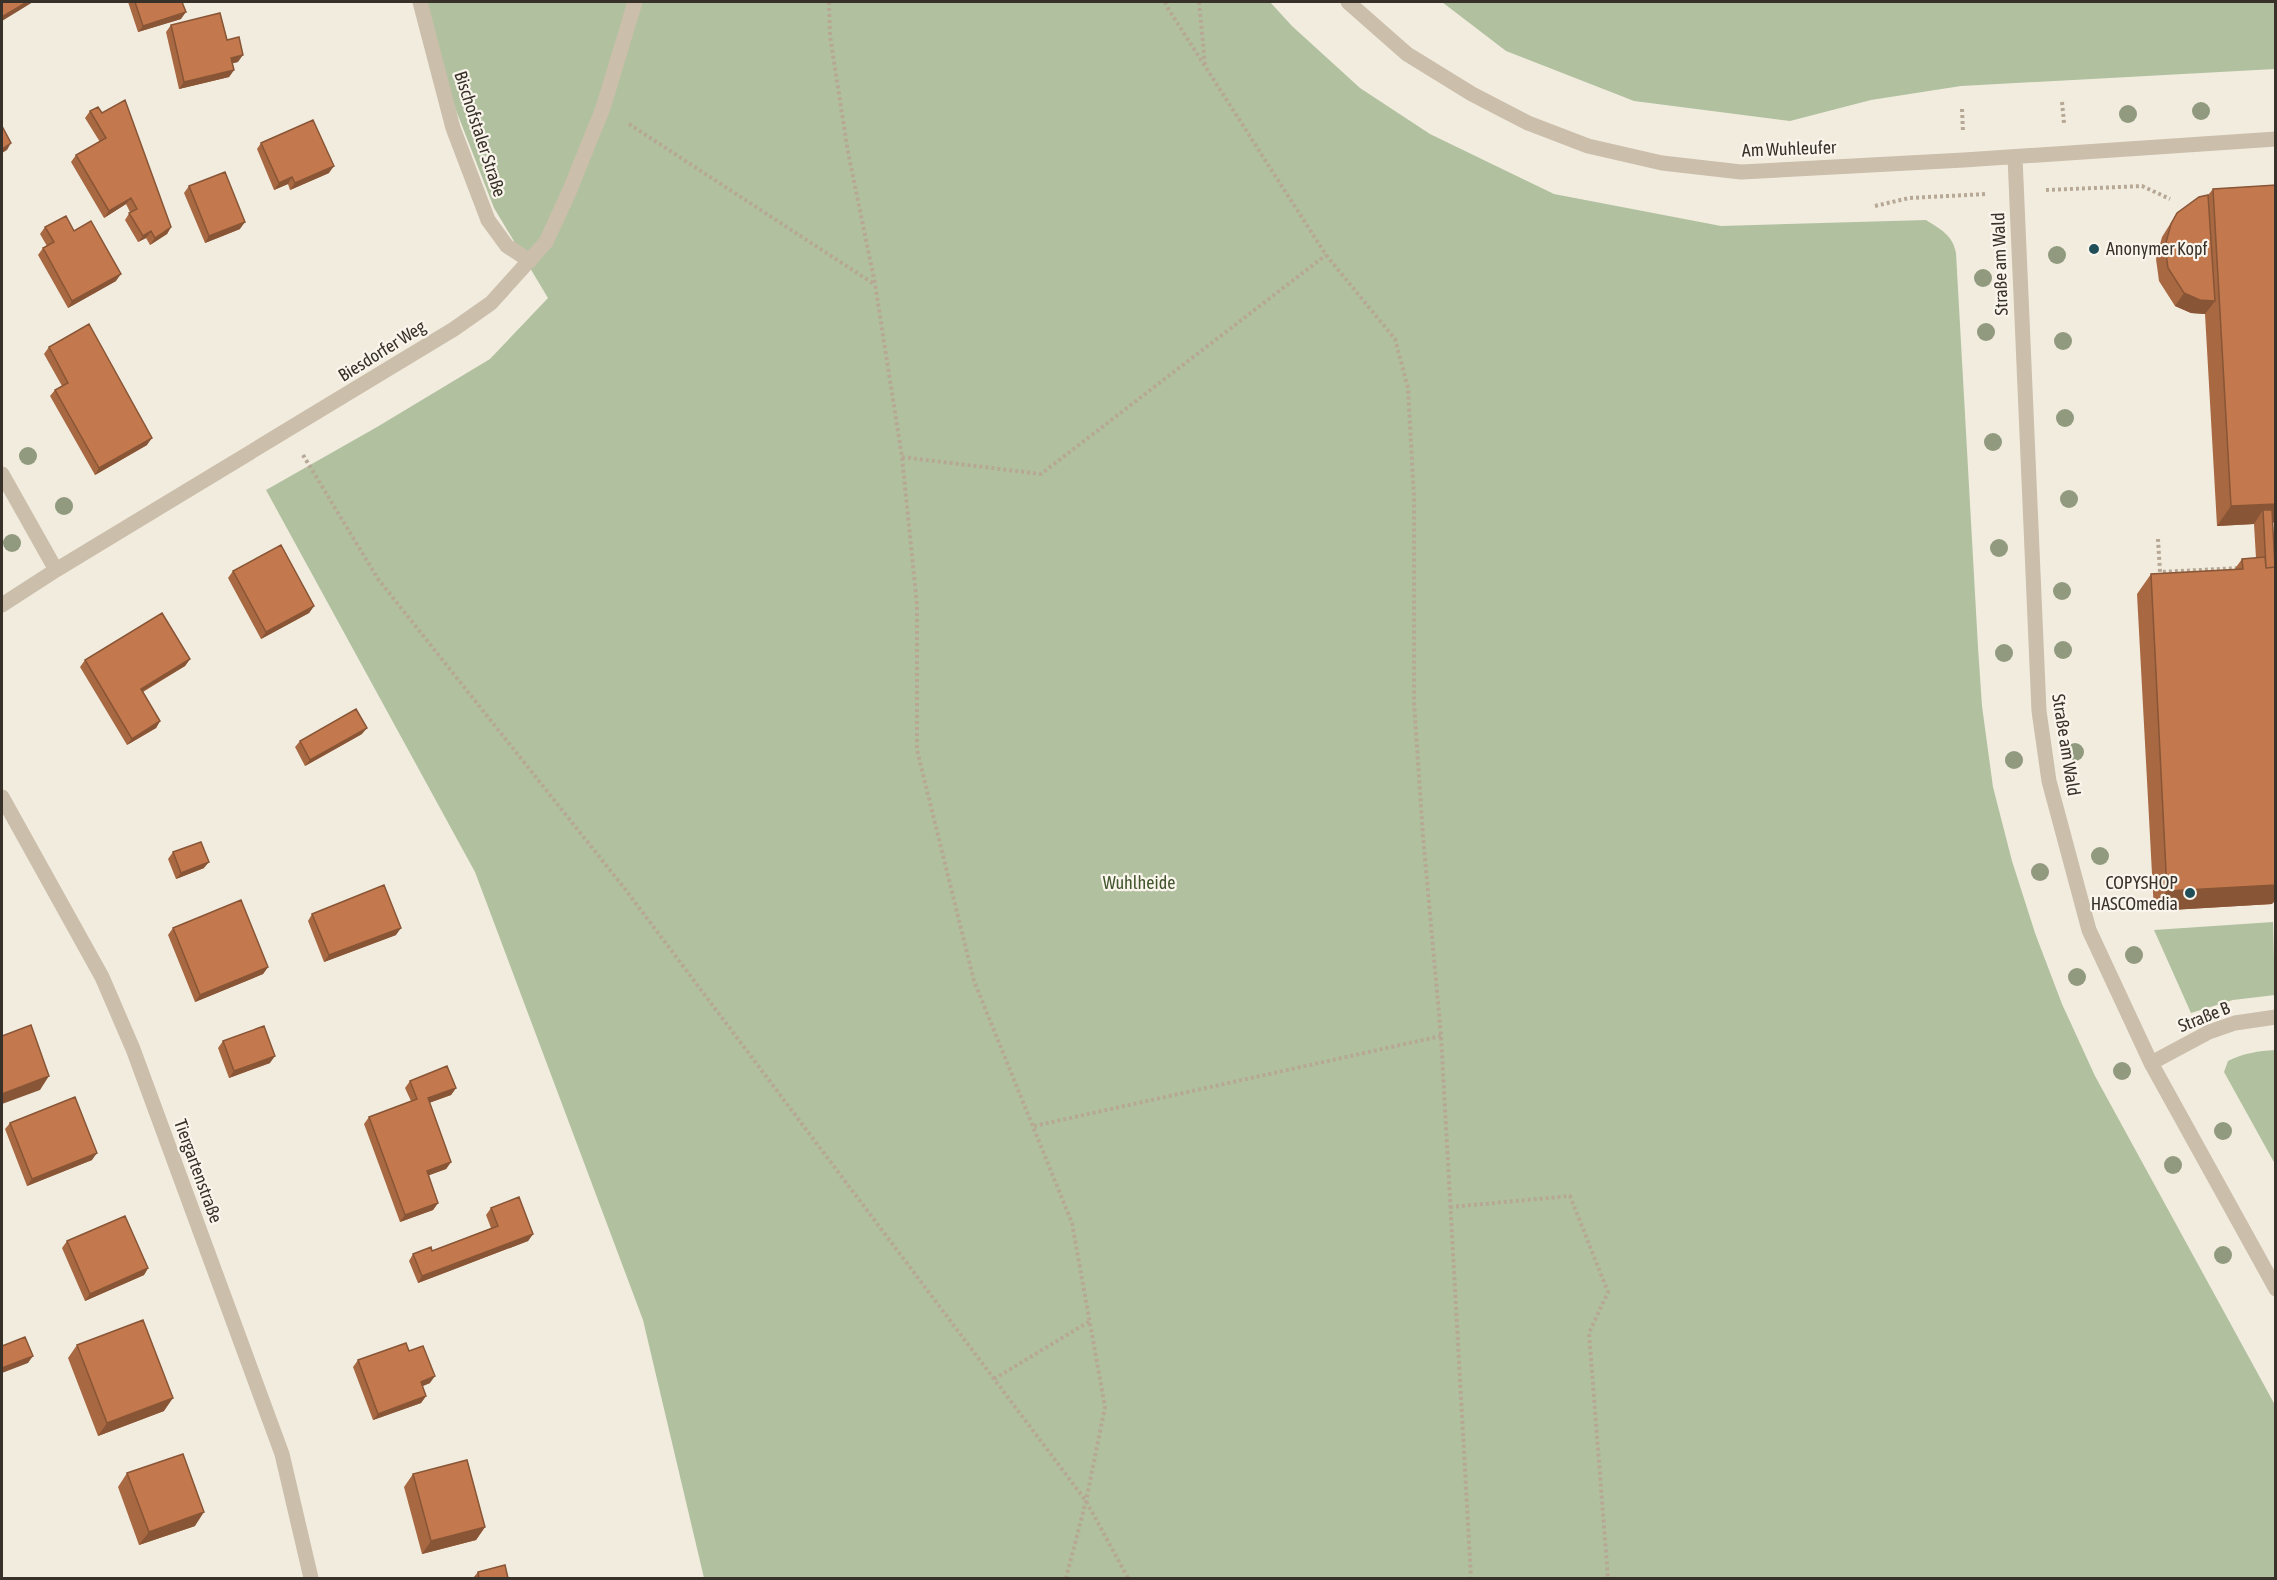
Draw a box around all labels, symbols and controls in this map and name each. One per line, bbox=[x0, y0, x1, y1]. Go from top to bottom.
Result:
street label: Bischofstaler Straße bbox=[450, 68, 511, 199]
street label: Am Wuhleufer bbox=[1741, 136, 1837, 161]
street label: Straße am Wald bbox=[1987, 212, 2012, 316]
place label: Anonymer Kopf bbox=[2106, 238, 2208, 259]
marker: Anonymer Kopf bbox=[2087, 242, 2101, 256]
street label: Biesdorfer Weg bbox=[334, 315, 429, 386]
street label: Straße am Wald bbox=[2048, 692, 2085, 797]
park label: Wuhlheide bbox=[1103, 872, 1175, 893]
place label: COPYSHOP HASCOmedia bbox=[2091, 872, 2178, 914]
marker: COPYSHOP HASCOmedia bbox=[2183, 886, 2197, 900]
street label: Straße B bbox=[2175, 997, 2233, 1036]
street label: Tiergartenstraße bbox=[170, 1116, 227, 1226]

